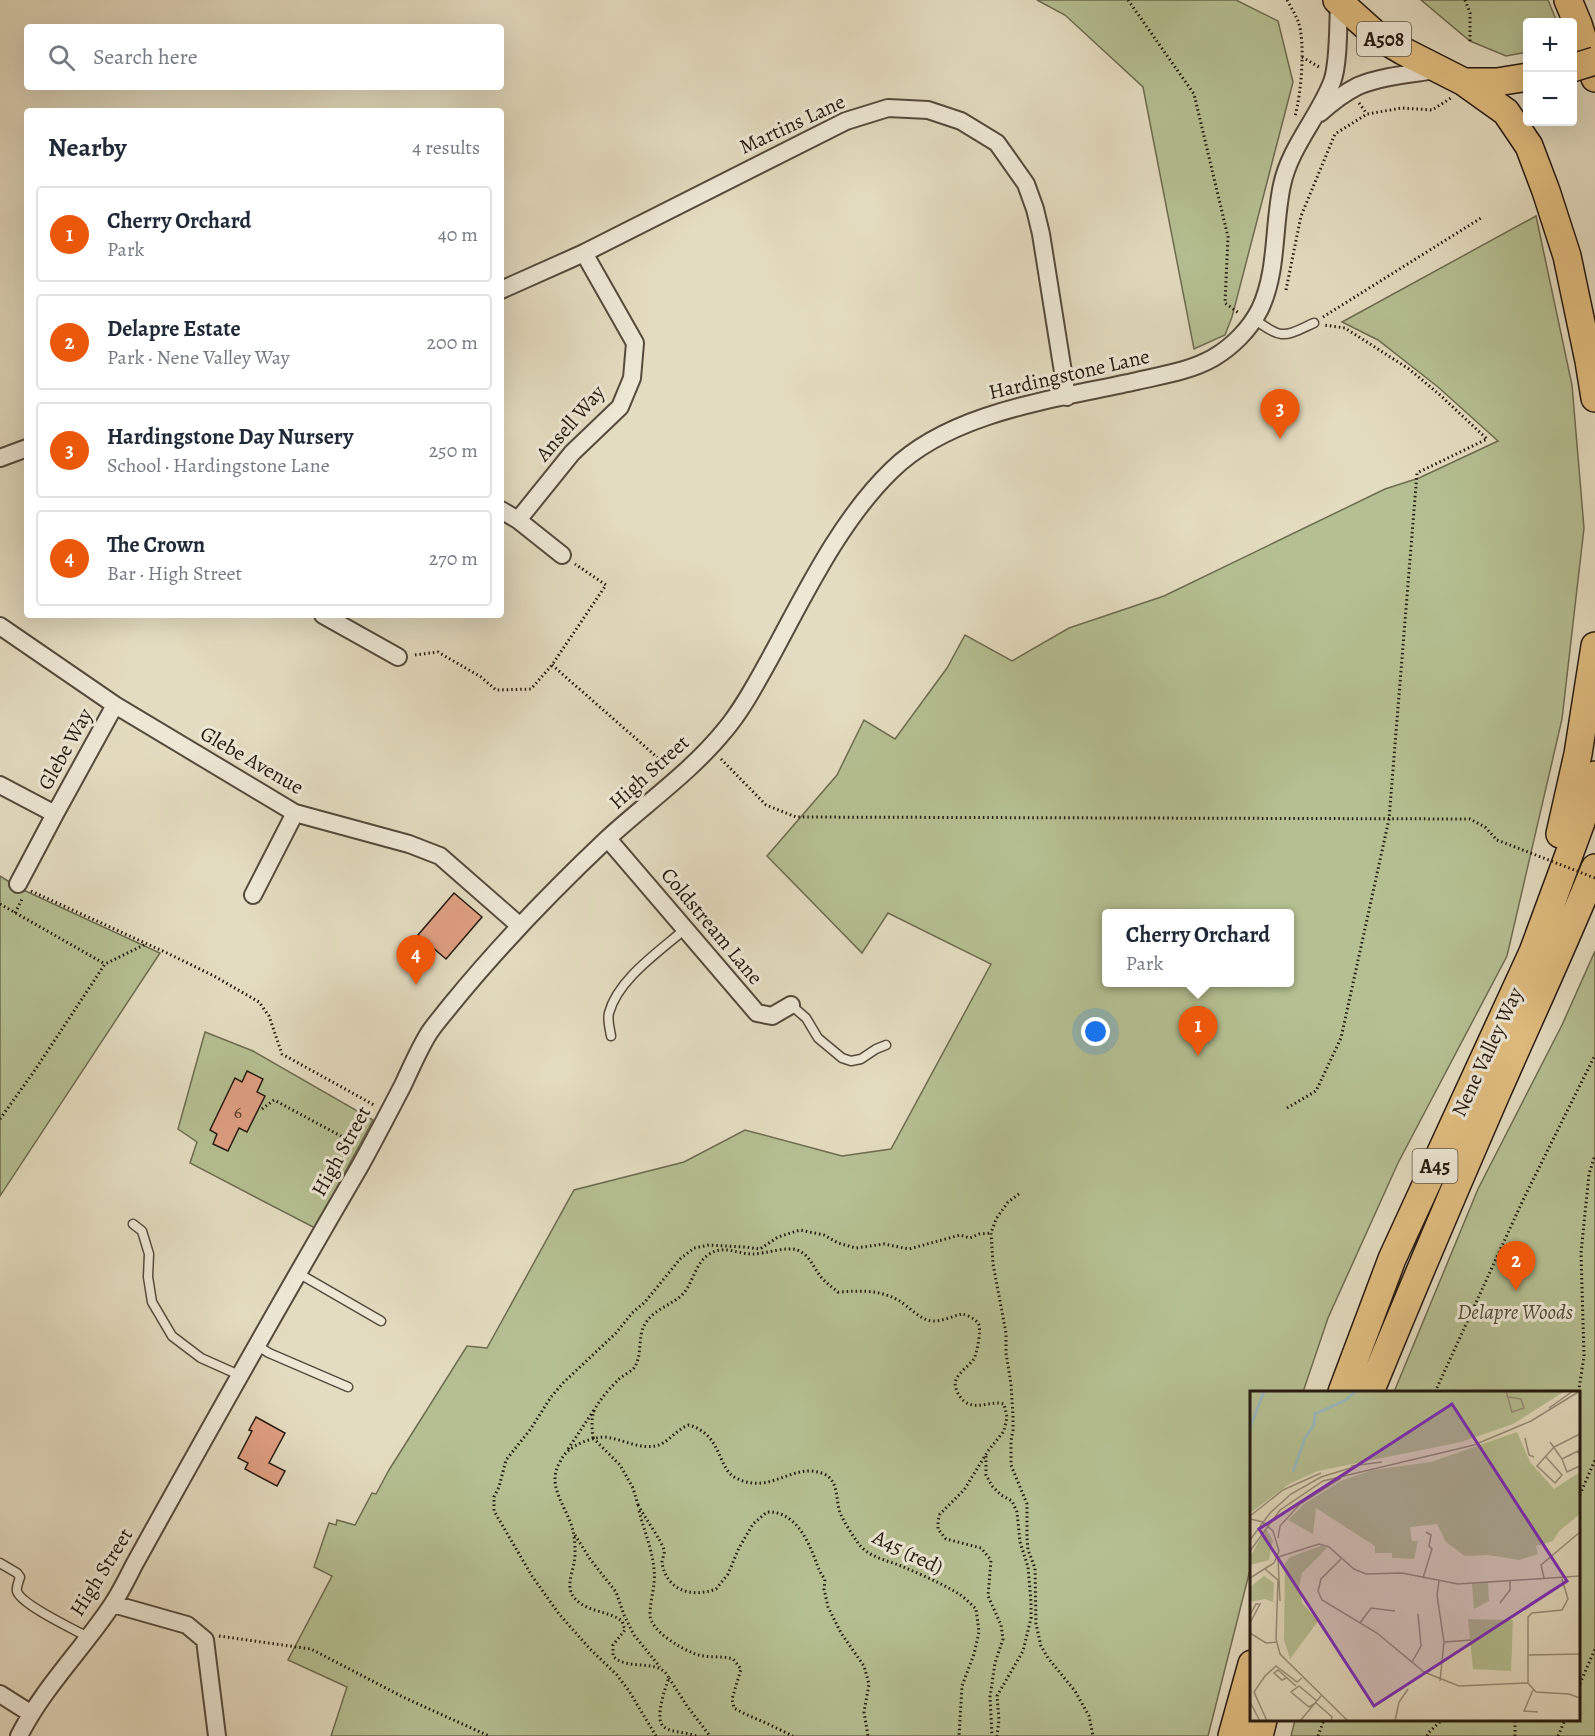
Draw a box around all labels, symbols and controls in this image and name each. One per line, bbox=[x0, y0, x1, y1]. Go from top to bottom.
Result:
map controls bbox=[1523, 18, 1577, 126]
button: + bbox=[1523, 18, 1577, 72]
road number: A508 bbox=[1357, 22, 1411, 56]
search box bbox=[24, 24, 504, 90]
icon: search bbox=[45, 41, 78, 74]
text: Search here bbox=[93, 42, 198, 72]
button: − bbox=[1523, 72, 1577, 126]
street label: Martins Lane bbox=[735, 87, 849, 161]
text: Nearby bbox=[48, 130, 127, 165]
text: 4 results bbox=[412, 134, 480, 161]
text: Cherry Orchard bbox=[107, 206, 251, 236]
text: 1 bbox=[66, 221, 73, 248]
text: 40 m bbox=[438, 221, 478, 248]
text: Park bbox=[107, 236, 145, 263]
text: Delapre Estate bbox=[107, 314, 241, 344]
text: 2 bbox=[65, 329, 74, 356]
text: 200 m bbox=[427, 329, 478, 356]
street label: Hardingstone Lane bbox=[986, 342, 1152, 406]
text: Park · Nene Valley Way bbox=[107, 344, 290, 371]
street label: Ansell Way bbox=[529, 379, 611, 468]
pin: 3 bbox=[1260, 390, 1300, 439]
text: Hardingstone Day Nursery bbox=[107, 422, 353, 452]
text: 3 bbox=[65, 437, 74, 464]
text: 250 m bbox=[429, 437, 478, 464]
text: School · Hardingstone Lane bbox=[107, 452, 330, 479]
text: The Crown bbox=[107, 530, 205, 560]
text: 4 bbox=[65, 545, 74, 572]
text: 270 m bbox=[429, 545, 478, 572]
text: Bar · High Street bbox=[107, 560, 242, 587]
street label: Glebe Way bbox=[31, 703, 99, 795]
street label: Glebe Avenue bbox=[195, 719, 309, 801]
street label: High Street bbox=[603, 728, 695, 816]
street label: Coldstream Lane bbox=[655, 861, 769, 991]
popup bbox=[1102, 909, 1294, 987]
text: Cherry Orchard bbox=[1126, 920, 1270, 950]
pin: 4 bbox=[396, 936, 436, 985]
text: Park bbox=[1126, 950, 1163, 977]
street label: Nene Valley Way bbox=[1445, 982, 1530, 1121]
pin: 1 bbox=[1178, 1006, 1218, 1056]
your location bbox=[1081, 1017, 1110, 1046]
house number: 6 bbox=[234, 1100, 242, 1124]
street label: High Street bbox=[305, 1101, 377, 1201]
road number: A45 bbox=[1412, 1149, 1458, 1183]
pin: 2 bbox=[1496, 1242, 1536, 1291]
park label: Delapre Woods bbox=[1457, 1298, 1573, 1326]
inset map bbox=[1250, 1391, 1580, 1721]
street label: High Street bbox=[63, 1523, 139, 1621]
street label: A45 (red) bbox=[867, 1523, 948, 1581]

